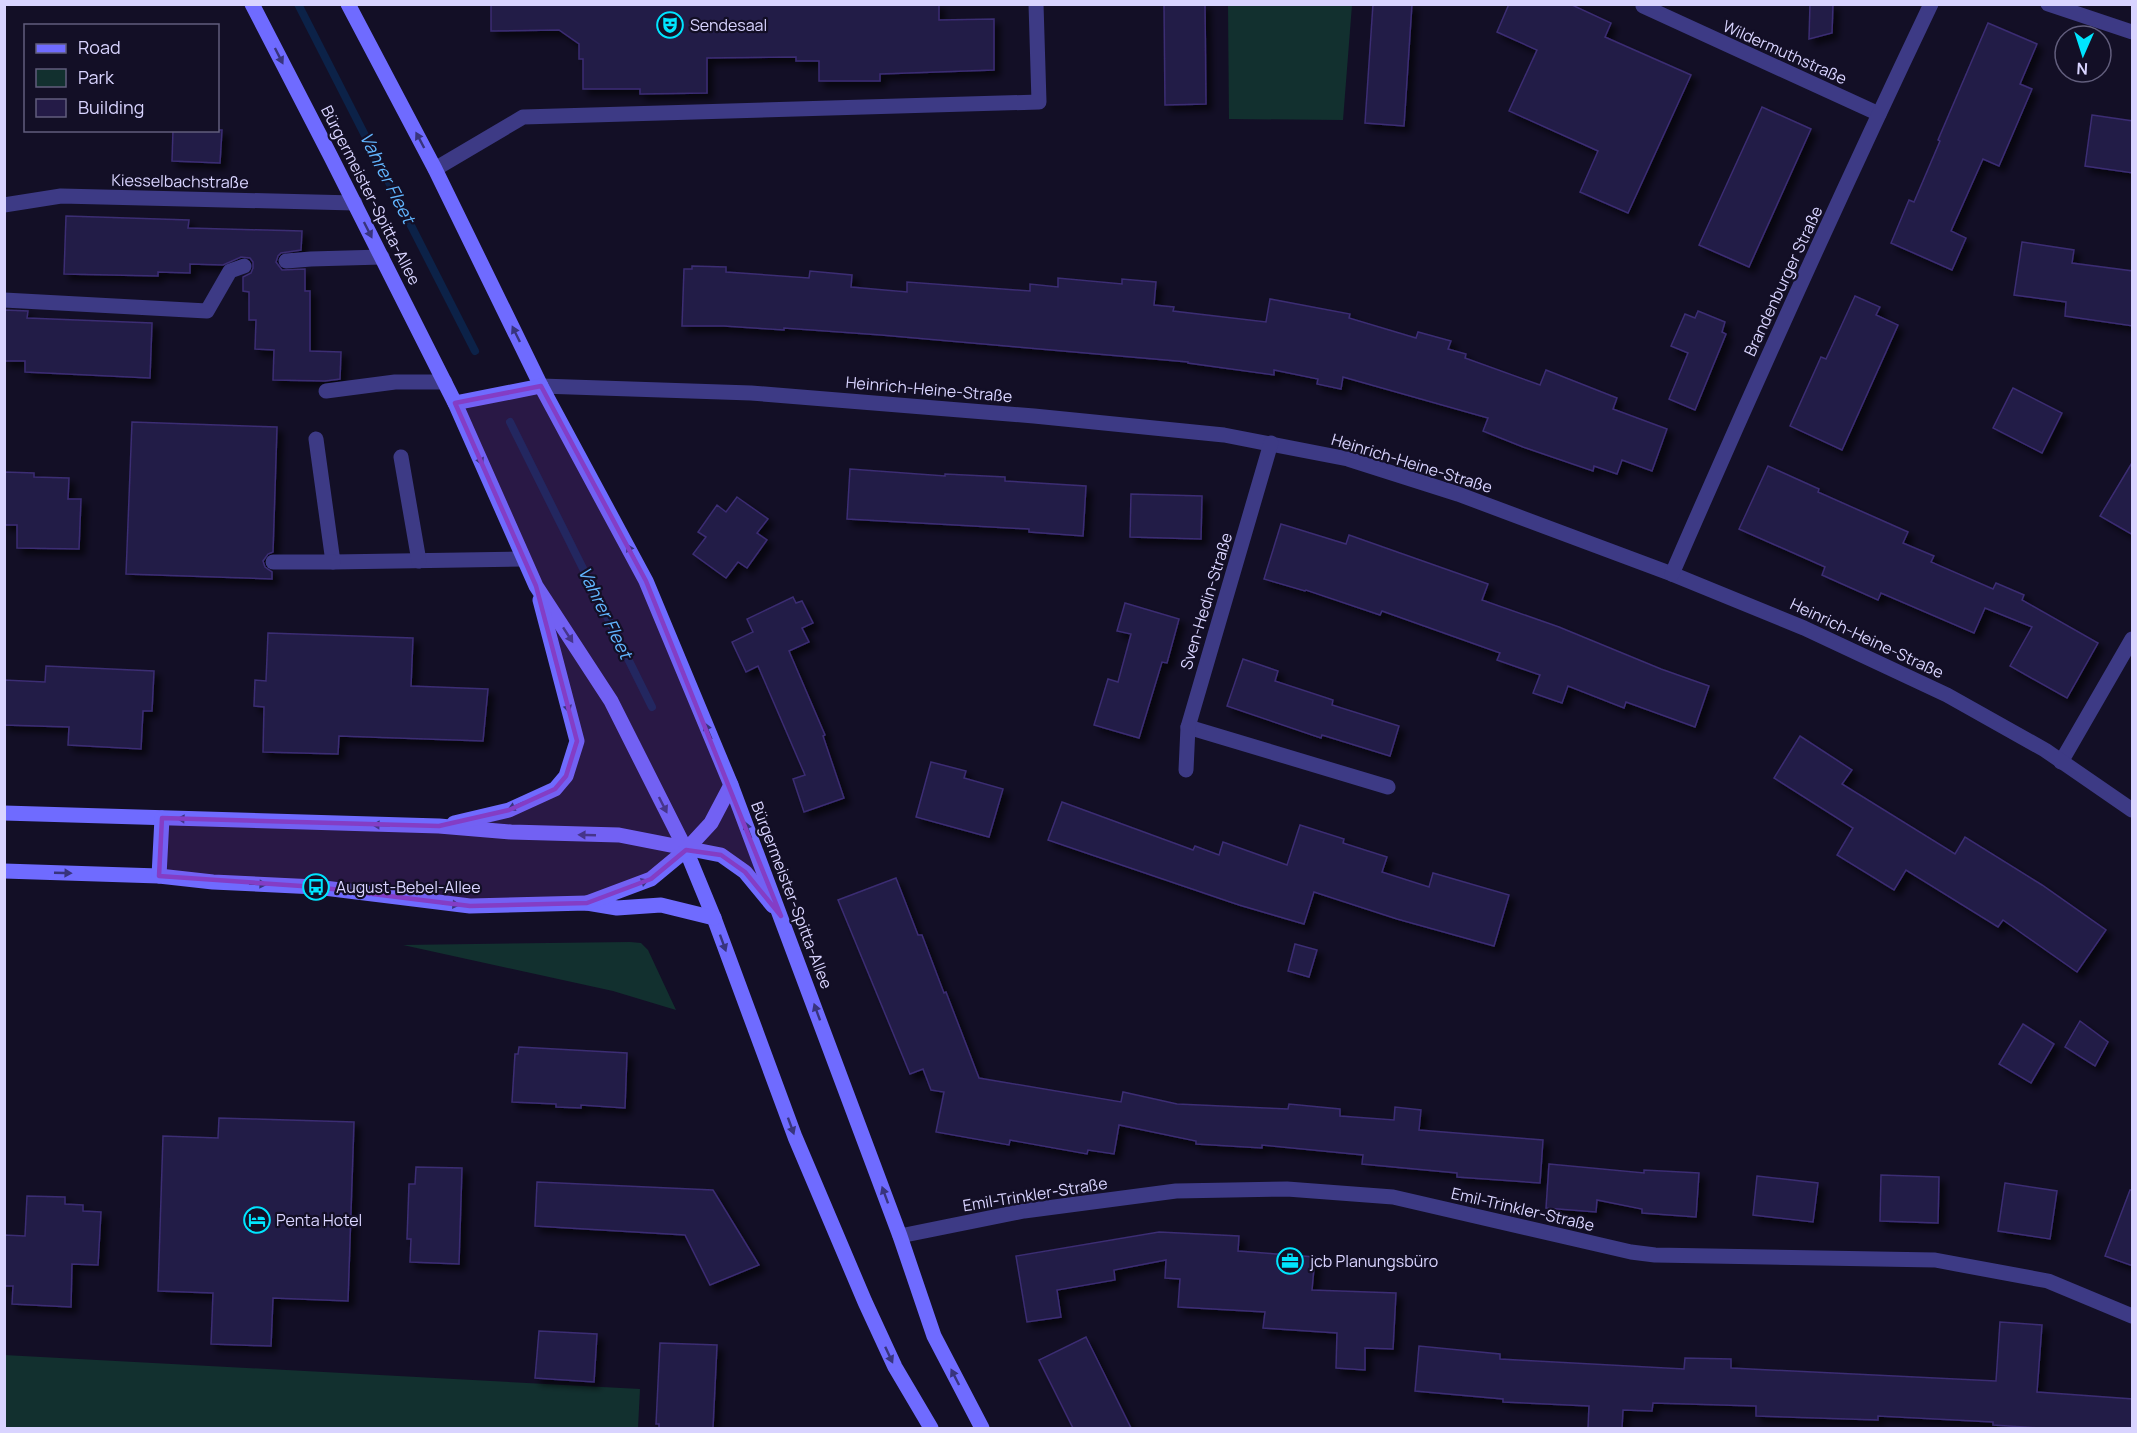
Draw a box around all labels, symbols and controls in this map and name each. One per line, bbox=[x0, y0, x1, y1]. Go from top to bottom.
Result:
theatre icon: Sendesaal bbox=[655, 10, 685, 40]
place label: Sendesaal bbox=[690, 14, 767, 36]
street label: Wildermuthstraße bbox=[1719, 15, 1851, 89]
legend bbox=[24, 24, 219, 132]
north arrow bbox=[2053, 24, 2113, 84]
text: Road bbox=[78, 35, 121, 59]
one-way arrow bbox=[274, 48, 284, 65]
text: N bbox=[2076, 58, 2089, 80]
text: Park bbox=[78, 65, 115, 89]
text: Building bbox=[78, 95, 144, 119]
street label: Bürgermeister-Spitta-Allee bbox=[316, 101, 426, 289]
water label: Vahrer Fleet bbox=[355, 128, 422, 229]
one-way arrow bbox=[415, 131, 425, 149]
street label: Kiesselbachstraße bbox=[111, 169, 249, 193]
street label: Brandenburger Straße bbox=[1738, 202, 1828, 360]
one-way arrow bbox=[364, 221, 373, 238]
one-way arrow bbox=[511, 325, 520, 342]
street label: Heinrich-Heine-Straße bbox=[845, 371, 1013, 407]
street label: Heinrich-Heine-Straße bbox=[1329, 428, 1495, 498]
one-way arrow bbox=[474, 448, 484, 466]
street label: Sven-Hedin-Straße bbox=[1175, 530, 1237, 672]
one-way arrow bbox=[626, 544, 636, 561]
water label: Vahrer Fleet bbox=[573, 563, 639, 664]
street label: Heinrich-Heine-Straße bbox=[1787, 593, 1947, 683]
one-way arrow bbox=[562, 627, 574, 643]
one-way arrow bbox=[563, 695, 572, 713]
one-way arrow bbox=[703, 722, 712, 740]
one-way arrow bbox=[658, 796, 668, 814]
street label: Bürgermeister-Spitta-Allee bbox=[746, 798, 838, 992]
one-way arrow bbox=[508, 802, 525, 811]
one-way arrow bbox=[177, 814, 196, 823]
one-way arrow bbox=[371, 820, 390, 829]
one-way arrow bbox=[743, 821, 752, 839]
one-way arrow bbox=[578, 830, 597, 839]
one-way arrow bbox=[53, 868, 72, 877]
bus stop icon: August-Bebel-Allee bbox=[301, 872, 331, 902]
place label: August-Bebel-Allee bbox=[336, 876, 481, 898]
one-way arrow bbox=[631, 878, 649, 888]
one-way arrow bbox=[248, 880, 267, 889]
one-way arrow bbox=[442, 899, 461, 909]
one-way arrow bbox=[719, 934, 729, 952]
one-way arrow bbox=[812, 1003, 821, 1021]
one-way arrow bbox=[786, 1117, 796, 1135]
street label: Emil-Trinkler-Straße bbox=[961, 1172, 1109, 1216]
street label: Emil-Trinkler-Straße bbox=[1449, 1182, 1597, 1236]
one-way arrow bbox=[880, 1186, 889, 1204]
hotel icon: Penta Hotel bbox=[242, 1205, 272, 1235]
place label: Penta Hotel bbox=[276, 1209, 362, 1231]
office icon: jcb Planungsbüro bbox=[1275, 1246, 1305, 1276]
place label: jcb Planungsbüro bbox=[1309, 1250, 1438, 1272]
one-way arrow bbox=[884, 1346, 894, 1364]
one-way arrow bbox=[950, 1368, 959, 1385]

